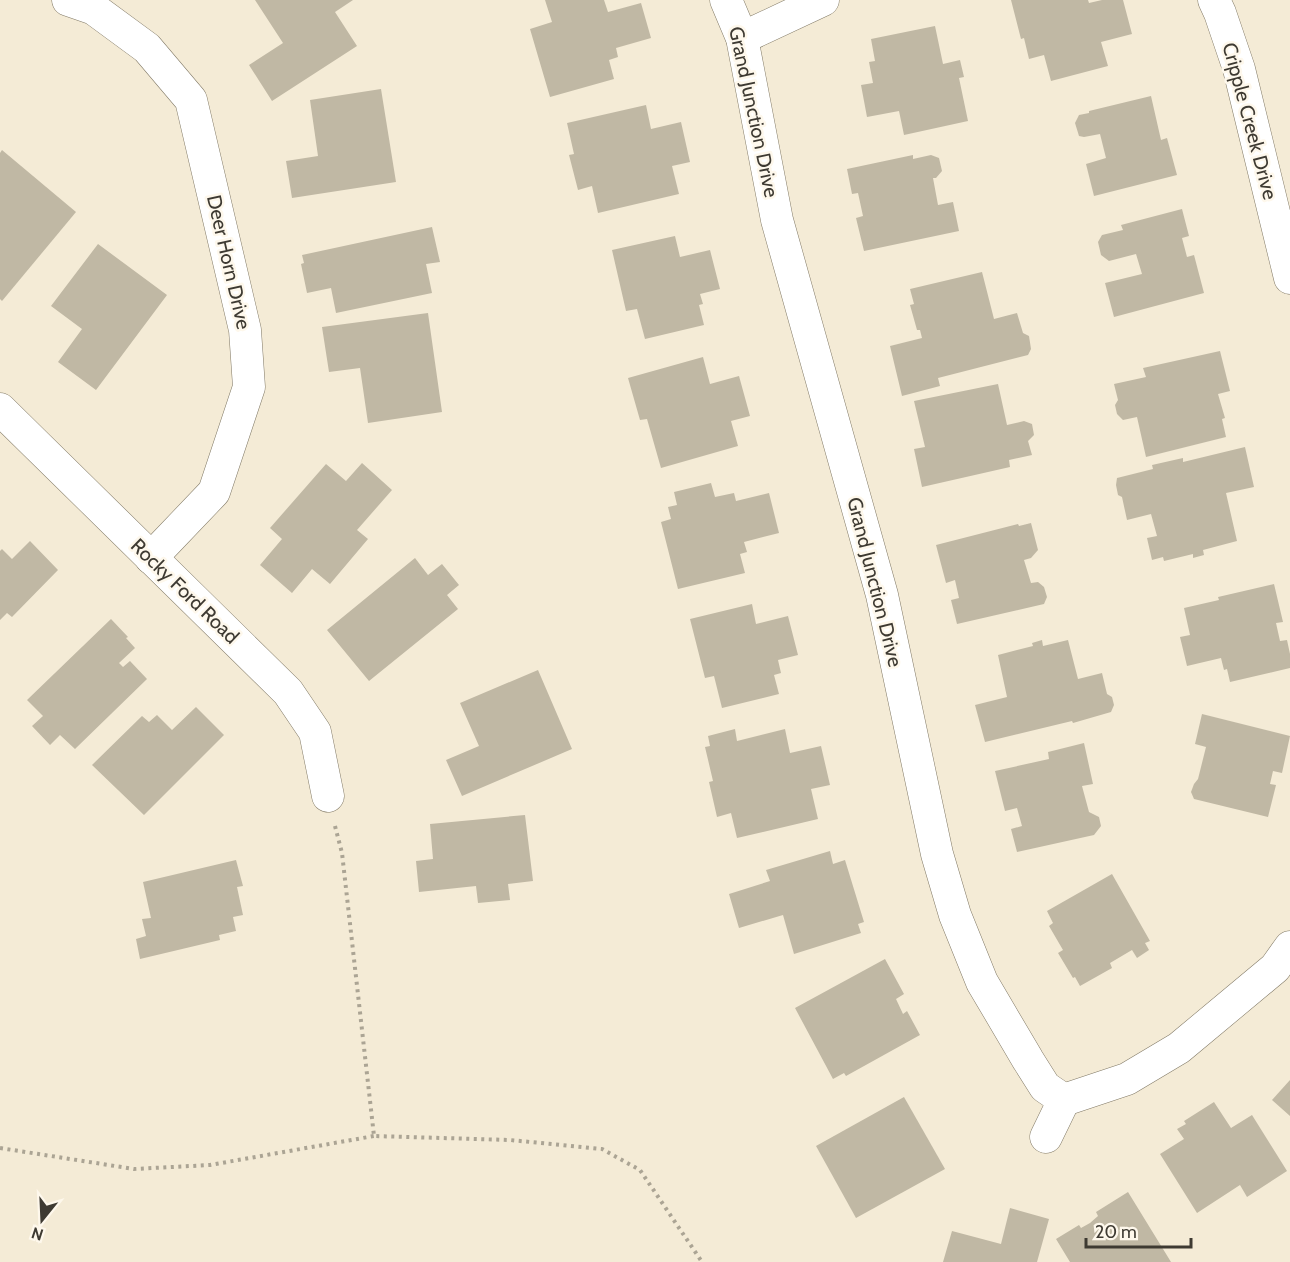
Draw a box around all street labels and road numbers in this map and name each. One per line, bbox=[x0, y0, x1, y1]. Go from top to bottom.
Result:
street label: Grand Junction Drive bbox=[724, 24, 784, 200]
street label: Cripple Creek Drive bbox=[1218, 40, 1282, 202]
street label: Deer Horn Drive bbox=[202, 192, 256, 332]
street label: Grand Junction Drive bbox=[842, 495, 908, 669]
street label: Rocky Ford Road bbox=[126, 533, 244, 649]

